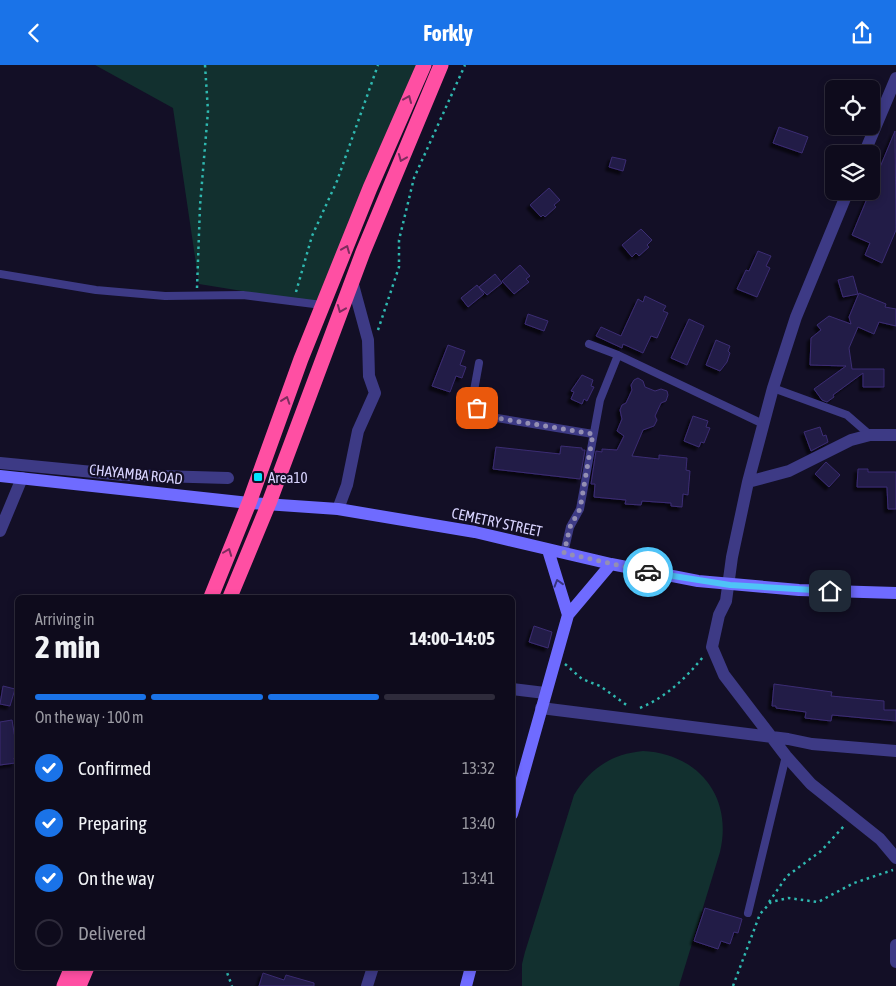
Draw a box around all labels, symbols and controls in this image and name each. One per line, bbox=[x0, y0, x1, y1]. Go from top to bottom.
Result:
icon: back bbox=[20, 19, 48, 47]
icon: share bbox=[848, 19, 876, 47]
text: Forkly bbox=[423, 20, 473, 46]
map controls bbox=[825, 80, 880, 200]
button: locate bbox=[825, 80, 880, 135]
one-way arrow bbox=[402, 95, 413, 104]
button: layers bbox=[825, 145, 880, 200]
one-way arrow bbox=[398, 153, 408, 162]
one-way arrow bbox=[339, 245, 350, 254]
one-way arrow bbox=[337, 304, 348, 313]
pin bbox=[456, 387, 498, 429]
icon: bag bbox=[463, 394, 491, 422]
one-way arrow bbox=[280, 397, 290, 405]
street label: CHAYAMBA ROAD bbox=[88, 461, 184, 487]
place label: Area10 bbox=[268, 469, 308, 486]
marker: Area10 bbox=[252, 471, 264, 483]
street label: CEMETRY STREET bbox=[450, 504, 544, 540]
courier bbox=[623, 547, 673, 597]
one-way arrow bbox=[222, 548, 232, 557]
icon: car bbox=[634, 558, 662, 586]
pin bbox=[809, 570, 851, 612]
icon: home bbox=[816, 577, 844, 605]
one-way arrow bbox=[553, 579, 563, 587]
text: Arriving in bbox=[35, 610, 95, 628]
text: 14:00–14:05 bbox=[409, 627, 495, 649]
text: 2 min bbox=[35, 628, 100, 665]
text: On the way · 100 m bbox=[35, 708, 144, 726]
icon: check bbox=[35, 754, 63, 782]
text: Confirmed bbox=[78, 757, 151, 779]
text: 13:32 bbox=[462, 759, 495, 777]
icon: check bbox=[35, 809, 63, 837]
text: Preparing bbox=[78, 812, 147, 834]
text: 13:40 bbox=[462, 814, 495, 832]
icon: check bbox=[35, 864, 63, 892]
text: On the way bbox=[78, 867, 155, 889]
text: 13:41 bbox=[462, 869, 495, 887]
text: Delivered bbox=[78, 922, 146, 944]

